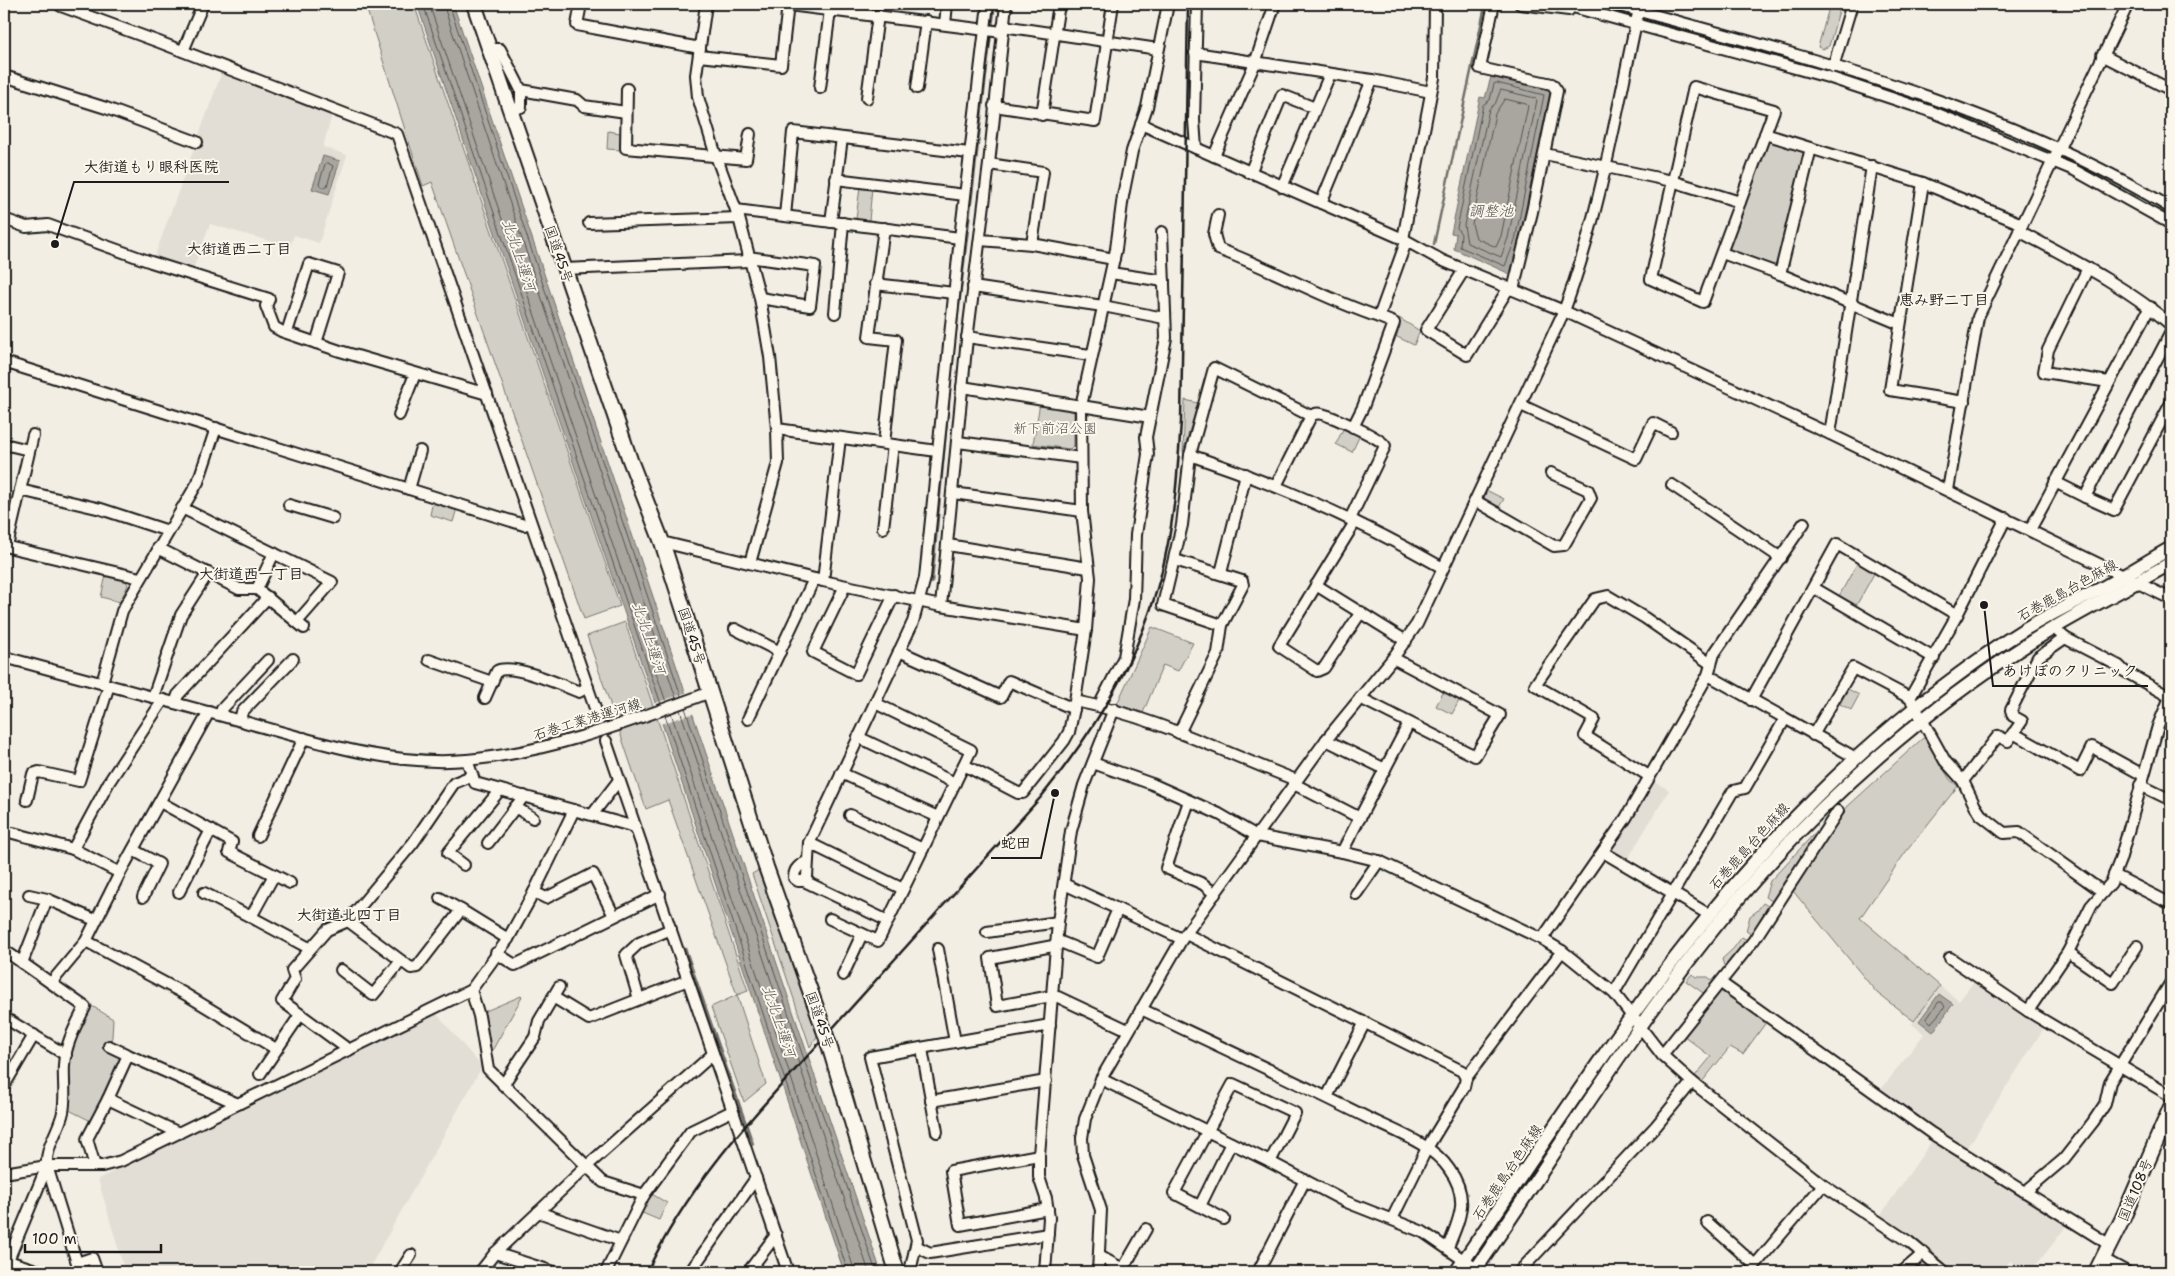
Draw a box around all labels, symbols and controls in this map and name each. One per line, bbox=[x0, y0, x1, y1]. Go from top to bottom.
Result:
callout: 大街道もり眼科医院 bbox=[74, 152, 229, 182]
text: 大街道もり眼科医院 bbox=[83, 157, 219, 177]
water label: 調整池 bbox=[1468, 201, 1514, 221]
water label: 北北上運河 bbox=[497, 216, 541, 296]
street label: 国道45号 bbox=[541, 223, 577, 285]
district label: 大街道西二丁目 bbox=[186, 239, 292, 259]
district label: 恵み野二丁目 bbox=[1899, 290, 1989, 310]
park label: 新下前沼公園 bbox=[1013, 419, 1097, 437]
street label: 石巻鹿島台色麻線 bbox=[2014, 555, 2120, 625]
district label: 大街道西一丁目 bbox=[198, 564, 304, 584]
water label: 北北上運河 bbox=[627, 599, 671, 679]
street label: 国道45号 bbox=[674, 605, 710, 667]
callout: あけぼのクリニック bbox=[1993, 656, 2148, 686]
text: あけぼのクリニック bbox=[2002, 661, 2138, 681]
street label: 石巻工業港運河線 bbox=[531, 694, 643, 744]
street label: 石巻鹿島台色麻線 bbox=[1705, 798, 1793, 894]
callout: 蛇田 bbox=[991, 828, 1041, 858]
text: 蛇田 bbox=[1001, 833, 1031, 853]
district label: 大街道北四丁目 bbox=[296, 905, 402, 925]
water label: 北北上運河 bbox=[757, 982, 801, 1062]
street label: 国道45号 bbox=[802, 989, 838, 1051]
street label: 石巻鹿島台色麻線 bbox=[1468, 1121, 1546, 1223]
street label: 国道108号 bbox=[2114, 1156, 2156, 1224]
scale bar bbox=[25, 1221, 161, 1253]
text: 100 m bbox=[32, 1229, 77, 1249]

